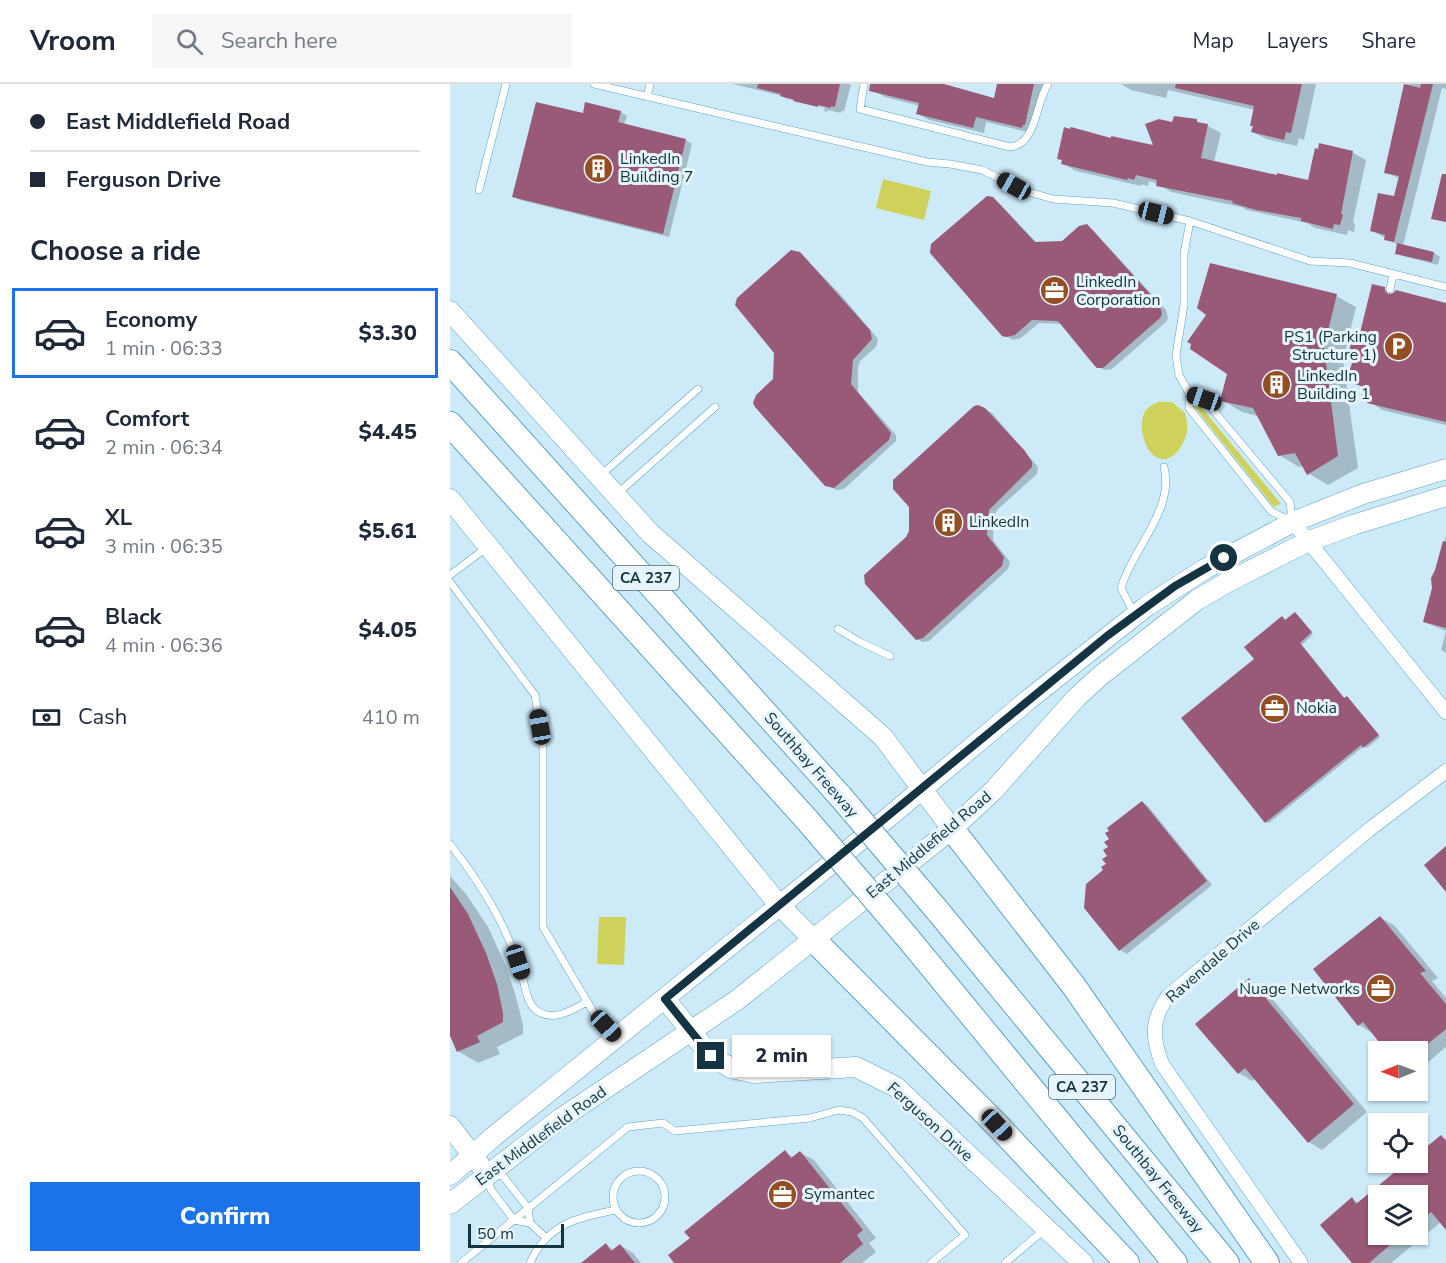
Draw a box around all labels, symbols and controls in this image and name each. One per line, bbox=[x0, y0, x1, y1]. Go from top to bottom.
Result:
search box bbox=[152, 14, 572, 68]
text: Vroom bbox=[30, 22, 116, 60]
icon: search bbox=[173, 25, 206, 58]
text: Search here bbox=[221, 26, 338, 56]
text: Map bbox=[1192, 27, 1234, 55]
text: Layers bbox=[1267, 27, 1328, 55]
text: Share bbox=[1361, 27, 1416, 55]
text: East Middlefield Road bbox=[66, 107, 290, 137]
place label: LinkedIn Building 7 bbox=[620, 148, 693, 188]
building icon: LinkedIn Building 7 bbox=[583, 152, 615, 184]
text: Ferguson Drive bbox=[66, 165, 221, 195]
car bbox=[994, 169, 1034, 203]
car bbox=[1136, 200, 1176, 226]
text: Choose a ride bbox=[30, 233, 201, 270]
place label: LinkedIn Corporation bbox=[1076, 271, 1160, 311]
office icon: LinkedIn Corporation bbox=[1039, 275, 1071, 307]
text: Economy bbox=[105, 305, 197, 335]
icon: car bbox=[33, 306, 87, 360]
text: $3.30 bbox=[358, 318, 417, 348]
place label: PS1 (Parking Structure 1) bbox=[1284, 326, 1377, 366]
parking icon: PS1 (Parking Structure 1) bbox=[1382, 330, 1414, 362]
text: 1 min · 06:33 bbox=[105, 335, 223, 362]
place label: LinkedIn Building 1 bbox=[1297, 365, 1370, 405]
building icon: LinkedIn Building 1 bbox=[1260, 369, 1292, 401]
car bbox=[1184, 385, 1224, 413]
text: Comfort bbox=[105, 404, 189, 434]
icon: car bbox=[33, 405, 87, 459]
text: $4.45 bbox=[358, 417, 417, 447]
text: 2 min · 06:34 bbox=[105, 434, 223, 461]
text: XL bbox=[105, 503, 132, 533]
icon: car bbox=[33, 504, 87, 558]
building icon: LinkedIn bbox=[932, 506, 964, 538]
place label: LinkedIn bbox=[969, 511, 1029, 533]
text: $5.61 bbox=[358, 516, 417, 546]
text: 3 min · 06:35 bbox=[105, 533, 223, 560]
route start bbox=[1210, 544, 1237, 571]
road number: CA 237 bbox=[613, 566, 679, 590]
text: Black bbox=[105, 602, 161, 632]
icon: car bbox=[33, 603, 87, 657]
text: $4.05 bbox=[358, 615, 417, 645]
text: 4 min · 06:36 bbox=[105, 632, 223, 659]
office icon: Nokia bbox=[1259, 692, 1291, 724]
place label: Nokia bbox=[1296, 697, 1337, 719]
icon: cash bbox=[30, 701, 63, 734]
text: Cash bbox=[78, 702, 127, 732]
text: 410 m bbox=[362, 704, 420, 731]
street label: Southbay Freeway bbox=[759, 707, 864, 823]
car bbox=[528, 708, 552, 746]
street label: East Middlefield Road bbox=[862, 786, 996, 904]
street label: Ravendale Drive bbox=[1161, 914, 1265, 1008]
car bbox=[504, 942, 532, 982]
office icon: Nuage Networks bbox=[1365, 973, 1397, 1005]
place label: Nuage Networks bbox=[1239, 978, 1360, 1000]
car bbox=[587, 1007, 625, 1045]
callout: 2 min bbox=[732, 1035, 831, 1077]
north arrow bbox=[1368, 1041, 1428, 1101]
map controls bbox=[1368, 1041, 1428, 1245]
route end bbox=[697, 1042, 724, 1069]
text: 2 min bbox=[755, 1042, 808, 1069]
road number: CA 237 bbox=[1049, 1075, 1115, 1099]
street label: Ferguson Drive bbox=[882, 1077, 978, 1167]
street label: East Middlefield Road bbox=[471, 1081, 611, 1191]
car bbox=[978, 1106, 1016, 1144]
button: locate bbox=[1368, 1113, 1428, 1173]
street label: Southbay Freeway bbox=[1107, 1120, 1209, 1238]
office icon: Symantec bbox=[767, 1178, 799, 1210]
button: Confirm bbox=[30, 1182, 420, 1251]
place label: Symantec bbox=[804, 1183, 875, 1205]
button: layers bbox=[1368, 1185, 1428, 1245]
scale bar bbox=[468, 1221, 564, 1248]
text: 50 m bbox=[477, 1223, 514, 1245]

